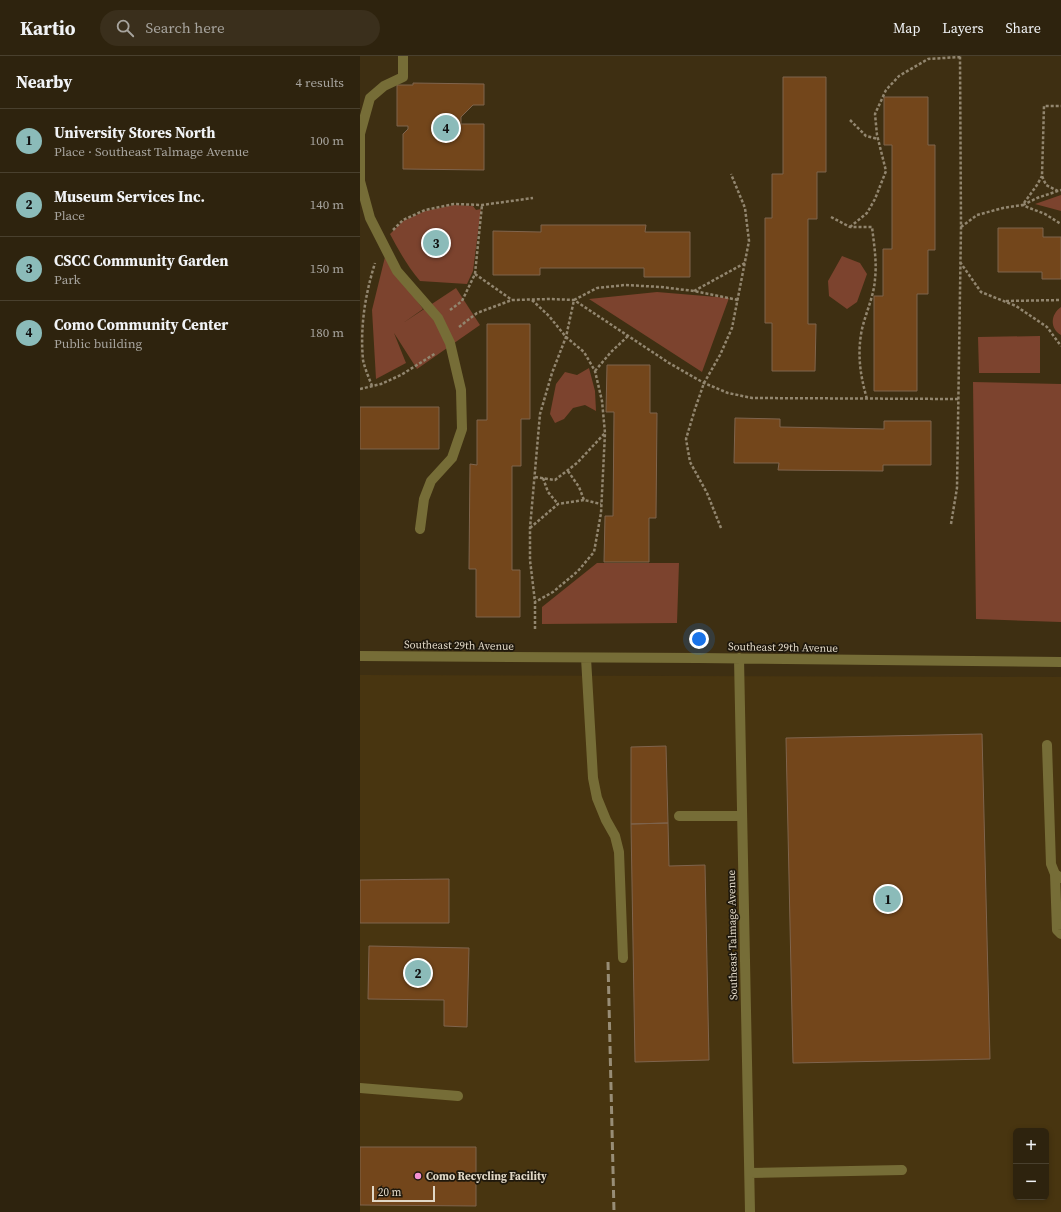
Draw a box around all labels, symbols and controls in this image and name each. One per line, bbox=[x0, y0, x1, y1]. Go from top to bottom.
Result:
search box bbox=[100, 10, 380, 46]
text: Kartio bbox=[20, 15, 76, 41]
icon: search bbox=[114, 17, 136, 39]
text: Search here bbox=[146, 17, 225, 38]
text: Map bbox=[893, 18, 920, 38]
text: Layers bbox=[942, 18, 984, 38]
text: Share bbox=[1006, 18, 1041, 38]
text: Nearby bbox=[16, 70, 72, 94]
text: 4 results bbox=[296, 74, 344, 91]
pin: 4 bbox=[433, 113, 459, 143]
text: University Stores North bbox=[54, 122, 216, 143]
text: 1 bbox=[25, 132, 33, 149]
text: 100 m bbox=[310, 132, 344, 149]
text: Place · Southeast Talmage Avenue bbox=[54, 143, 249, 160]
text: Museum Services Inc. bbox=[54, 186, 205, 207]
text: 2 bbox=[25, 196, 33, 213]
text: 140 m bbox=[310, 196, 344, 213]
text: Place bbox=[54, 207, 85, 224]
pin: 3 bbox=[423, 228, 449, 258]
text: CSCC Community Garden bbox=[54, 250, 229, 271]
text: 3 bbox=[25, 260, 33, 277]
text: 150 m bbox=[310, 260, 344, 277]
text: Park bbox=[54, 271, 81, 288]
text: Como Community Center bbox=[54, 314, 228, 335]
text: 4 bbox=[25, 324, 33, 341]
text: 180 m bbox=[310, 324, 344, 341]
text: Public building bbox=[54, 335, 142, 352]
your location bbox=[689, 629, 709, 649]
street label: Southeast 29th Avenue bbox=[404, 637, 515, 654]
street label: Southeast 29th Avenue bbox=[728, 639, 839, 656]
street label: Southeast Talmage Avenue bbox=[724, 869, 741, 1000]
pin: 1 bbox=[875, 884, 901, 914]
pin: 2 bbox=[405, 958, 431, 988]
map controls bbox=[1013, 1128, 1049, 1200]
button: + bbox=[1013, 1128, 1049, 1164]
button: − bbox=[1013, 1164, 1049, 1200]
place label: Como Recycling Facility bbox=[426, 1169, 547, 1184]
marker: Como Recycling Facility bbox=[413, 1171, 423, 1181]
scale bar bbox=[372, 1184, 435, 1203]
text: 20 m bbox=[378, 1185, 401, 1200]

